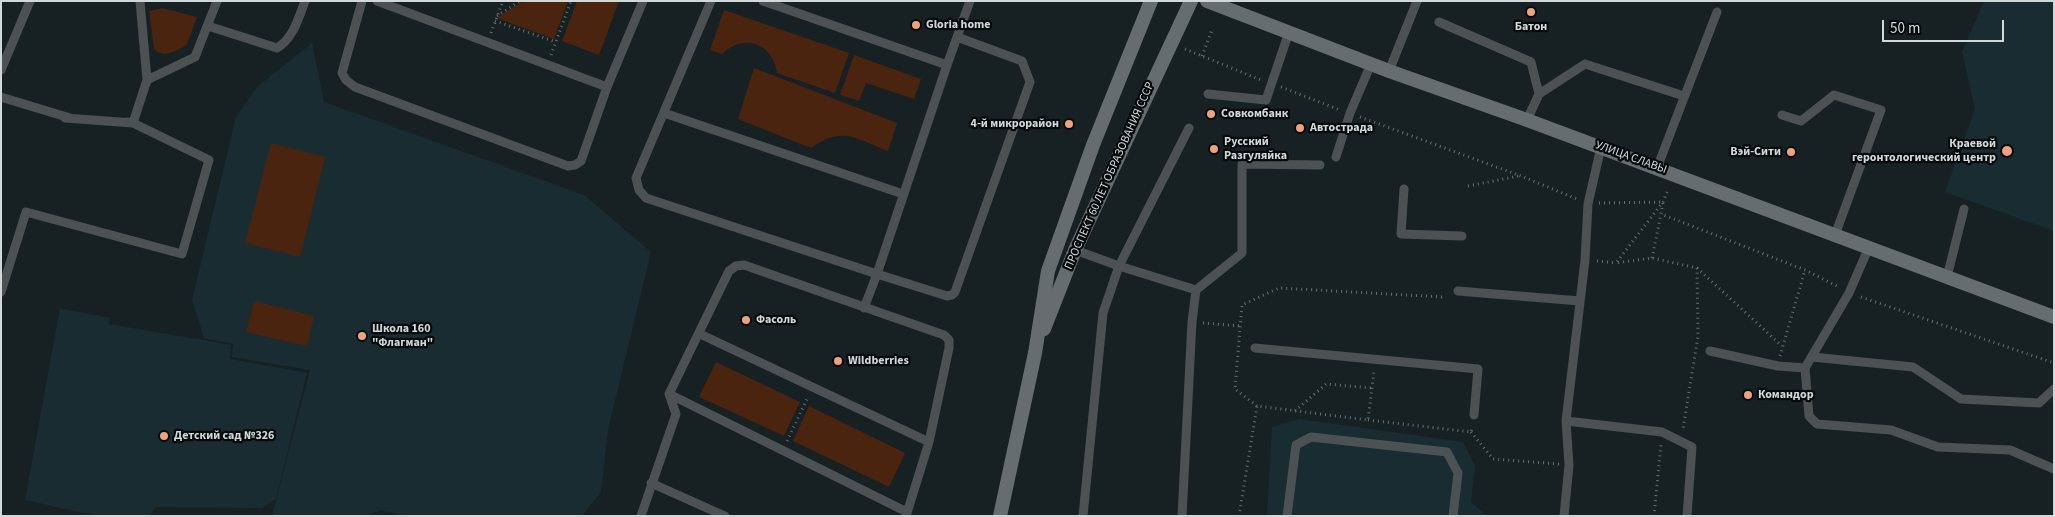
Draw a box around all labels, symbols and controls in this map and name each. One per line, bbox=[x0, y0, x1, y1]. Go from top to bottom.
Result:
marker: Батон bbox=[1525, 6, 1537, 18]
scale bar bbox=[1885, 10, 2008, 42]
place label: Gloria home bbox=[926, 18, 991, 32]
text: 50 m bbox=[1890, 18, 1920, 39]
marker: Gloria home bbox=[910, 19, 922, 31]
place label: Батон bbox=[1515, 20, 1547, 34]
street label: ПРОСПЕКТ 60 ЛЕТ ОБРАЗОВАНИЯ СССР bbox=[1062, 80, 1158, 272]
place label: Совкомбанк bbox=[1221, 107, 1288, 121]
marker: Совкомбанк bbox=[1205, 108, 1217, 120]
place label: 4-й микрорайон bbox=[971, 117, 1059, 131]
marker: 4-й микрорайон bbox=[1063, 118, 1075, 130]
place label: Автострада bbox=[1310, 121, 1373, 135]
marker: Автострада bbox=[1294, 122, 1306, 134]
place label: Русский Разгуляйка bbox=[1224, 135, 1287, 163]
place label: Краевой геронтологический центр bbox=[1852, 137, 1996, 165]
street label: УЛИЦА СЛАВЫ bbox=[1593, 138, 1669, 178]
marker: Русский Разгуляйка bbox=[1208, 143, 1220, 155]
marker: Краевой геронтологический центр bbox=[2000, 144, 2014, 158]
place label: Вэй-Сити bbox=[1730, 145, 1781, 159]
marker: Вэй-Сити bbox=[1785, 146, 1797, 158]
place label: Фасоль bbox=[756, 313, 796, 327]
marker: Фасоль bbox=[740, 314, 752, 326]
place label: Школа 160 "Флагман" bbox=[372, 322, 433, 350]
marker: Школа 160 "Флагман" bbox=[356, 330, 368, 342]
place label: Wildberries bbox=[848, 354, 909, 368]
marker: Wildberries bbox=[832, 355, 844, 367]
place label: Командор bbox=[1758, 388, 1814, 402]
marker: Командор bbox=[1742, 389, 1754, 401]
place label: Детский сад №326 bbox=[174, 429, 274, 443]
marker: Детский сад №326 bbox=[158, 430, 170, 442]

